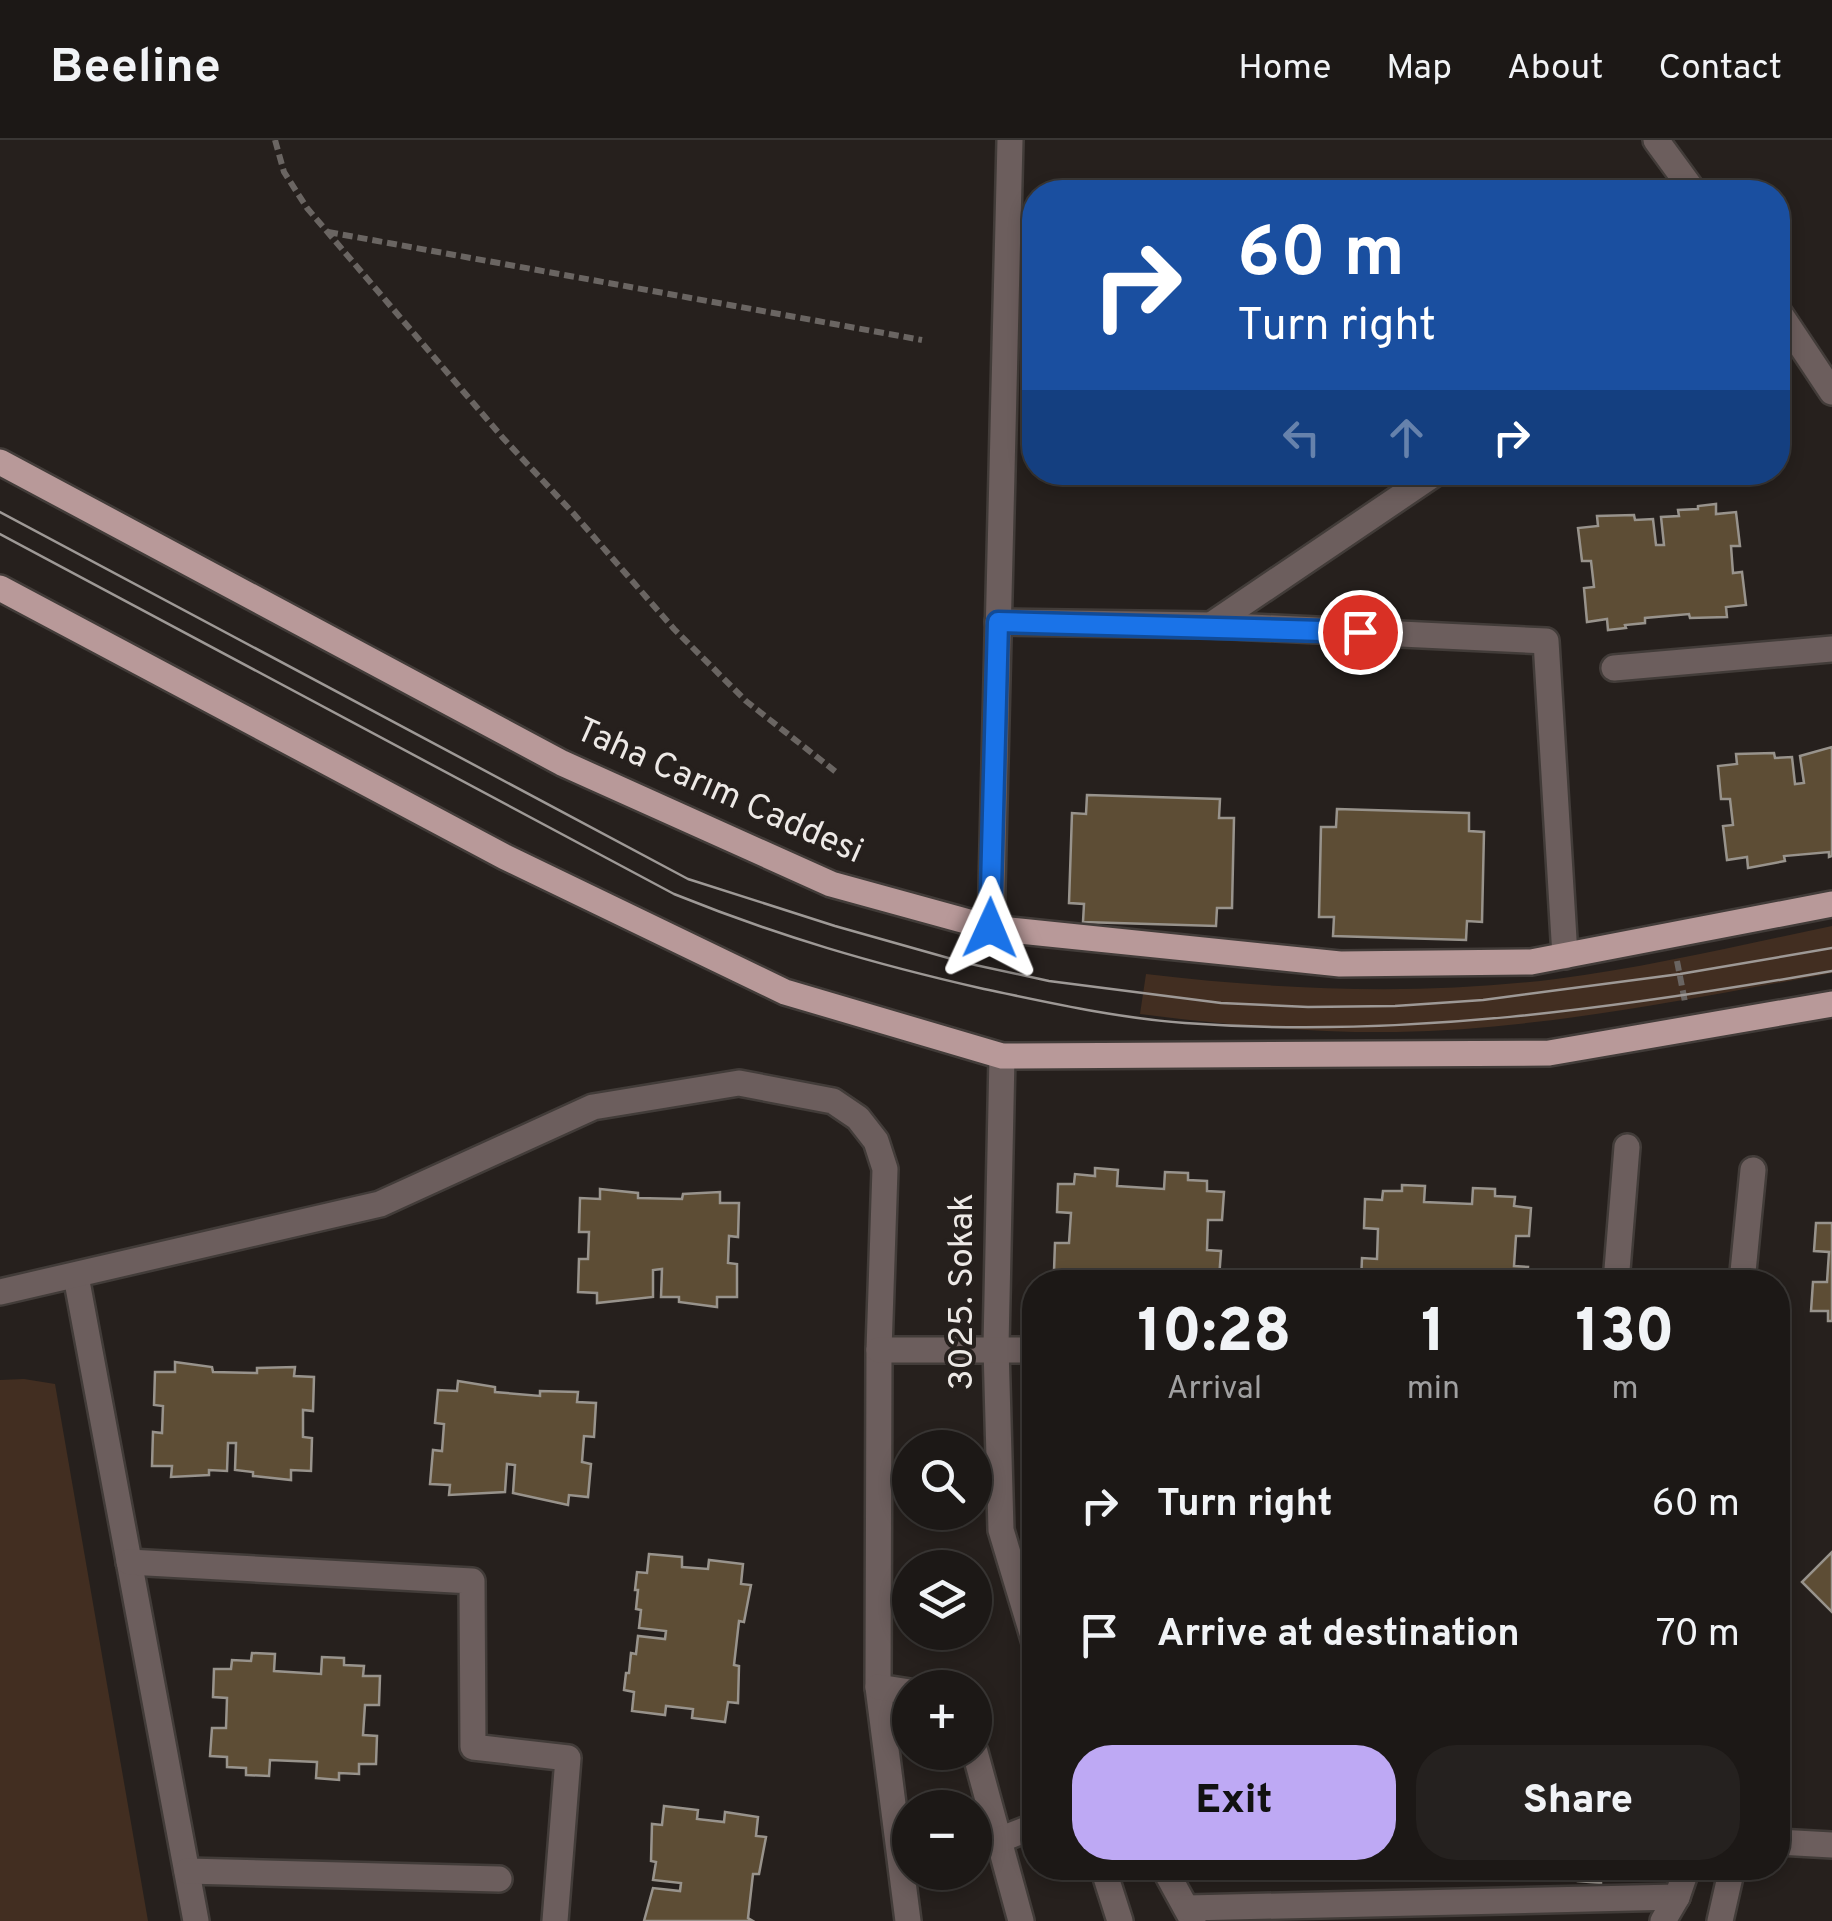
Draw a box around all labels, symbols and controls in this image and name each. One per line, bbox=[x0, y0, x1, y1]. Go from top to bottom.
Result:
text: Beeline bbox=[50, 39, 221, 99]
text: Home bbox=[1238, 47, 1331, 91]
text: Map bbox=[1386, 47, 1452, 91]
text: About bbox=[1507, 47, 1603, 91]
text: Contact bbox=[1658, 47, 1782, 91]
text: 60 m bbox=[1237, 212, 1405, 301]
icon: right bbox=[1072, 220, 1202, 350]
text: Turn right bbox=[1237, 299, 1436, 356]
icon: left bbox=[1274, 410, 1329, 465]
icon: ahead bbox=[1379, 410, 1434, 465]
icon: right bbox=[1484, 410, 1539, 465]
pin bbox=[1318, 590, 1403, 675]
icon: arrive bbox=[1333, 605, 1388, 660]
street label: Taha Carım Caddesi bbox=[569, 709, 869, 875]
position arrow bbox=[938, 876, 1042, 980]
street label: 3025. Sokak bbox=[941, 1193, 985, 1391]
text: 10:28 bbox=[1137, 1297, 1291, 1373]
text: 1 bbox=[1421, 1297, 1446, 1373]
text: 130 bbox=[1575, 1297, 1675, 1373]
text: Arrival bbox=[1167, 1370, 1262, 1410]
text: min bbox=[1407, 1370, 1460, 1410]
text: m bbox=[1611, 1370, 1639, 1410]
map controls bbox=[892, 1430, 992, 1890]
button: search bbox=[892, 1430, 992, 1530]
icon: right bbox=[1072, 1478, 1127, 1533]
text: Turn right bbox=[1157, 1481, 1332, 1530]
text: 60 m bbox=[1652, 1481, 1740, 1530]
button: layers bbox=[892, 1550, 992, 1650]
icon: arrive bbox=[1072, 1608, 1127, 1663]
text: Arrive at destination bbox=[1157, 1611, 1520, 1660]
text: 70 m bbox=[1656, 1611, 1740, 1660]
button: + bbox=[892, 1670, 992, 1770]
button: Exit bbox=[1072, 1745, 1396, 1860]
button: Share bbox=[1416, 1745, 1740, 1860]
button: − bbox=[892, 1790, 992, 1890]

